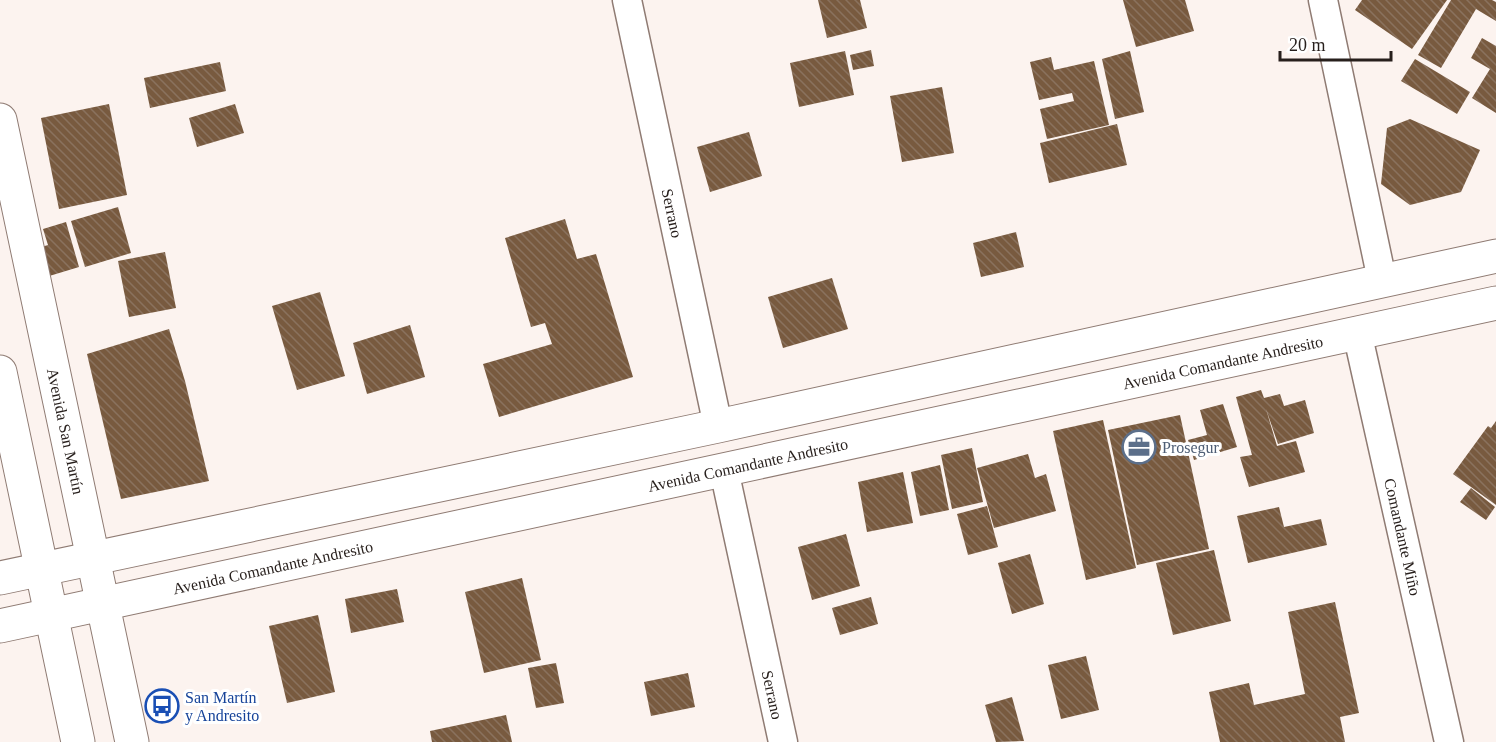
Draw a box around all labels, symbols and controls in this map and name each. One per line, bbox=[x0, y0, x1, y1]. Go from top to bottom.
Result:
scale bar bbox=[1280, 24, 1391, 62]
text: 20 m bbox=[1289, 35, 1326, 55]
street label: Serrano bbox=[659, 187, 686, 239]
street label: Avenida Comandante Andresito bbox=[1121, 333, 1325, 392]
street label: Avenida San Martín bbox=[44, 366, 87, 496]
office icon: Prosegur bbox=[1121, 429, 1157, 465]
street label: Avenida Comandante Andresito bbox=[646, 435, 849, 495]
place label: Prosegur bbox=[1162, 439, 1220, 457]
street label: Comandante Miño bbox=[1381, 477, 1424, 597]
street label: Avenida Comandante Andresito bbox=[171, 538, 374, 597]
street label: Serrano bbox=[759, 669, 786, 721]
bus stop icon: San Martín y Andresito bbox=[144, 688, 180, 724]
place label: San Martín y Andresito bbox=[185, 689, 259, 725]

